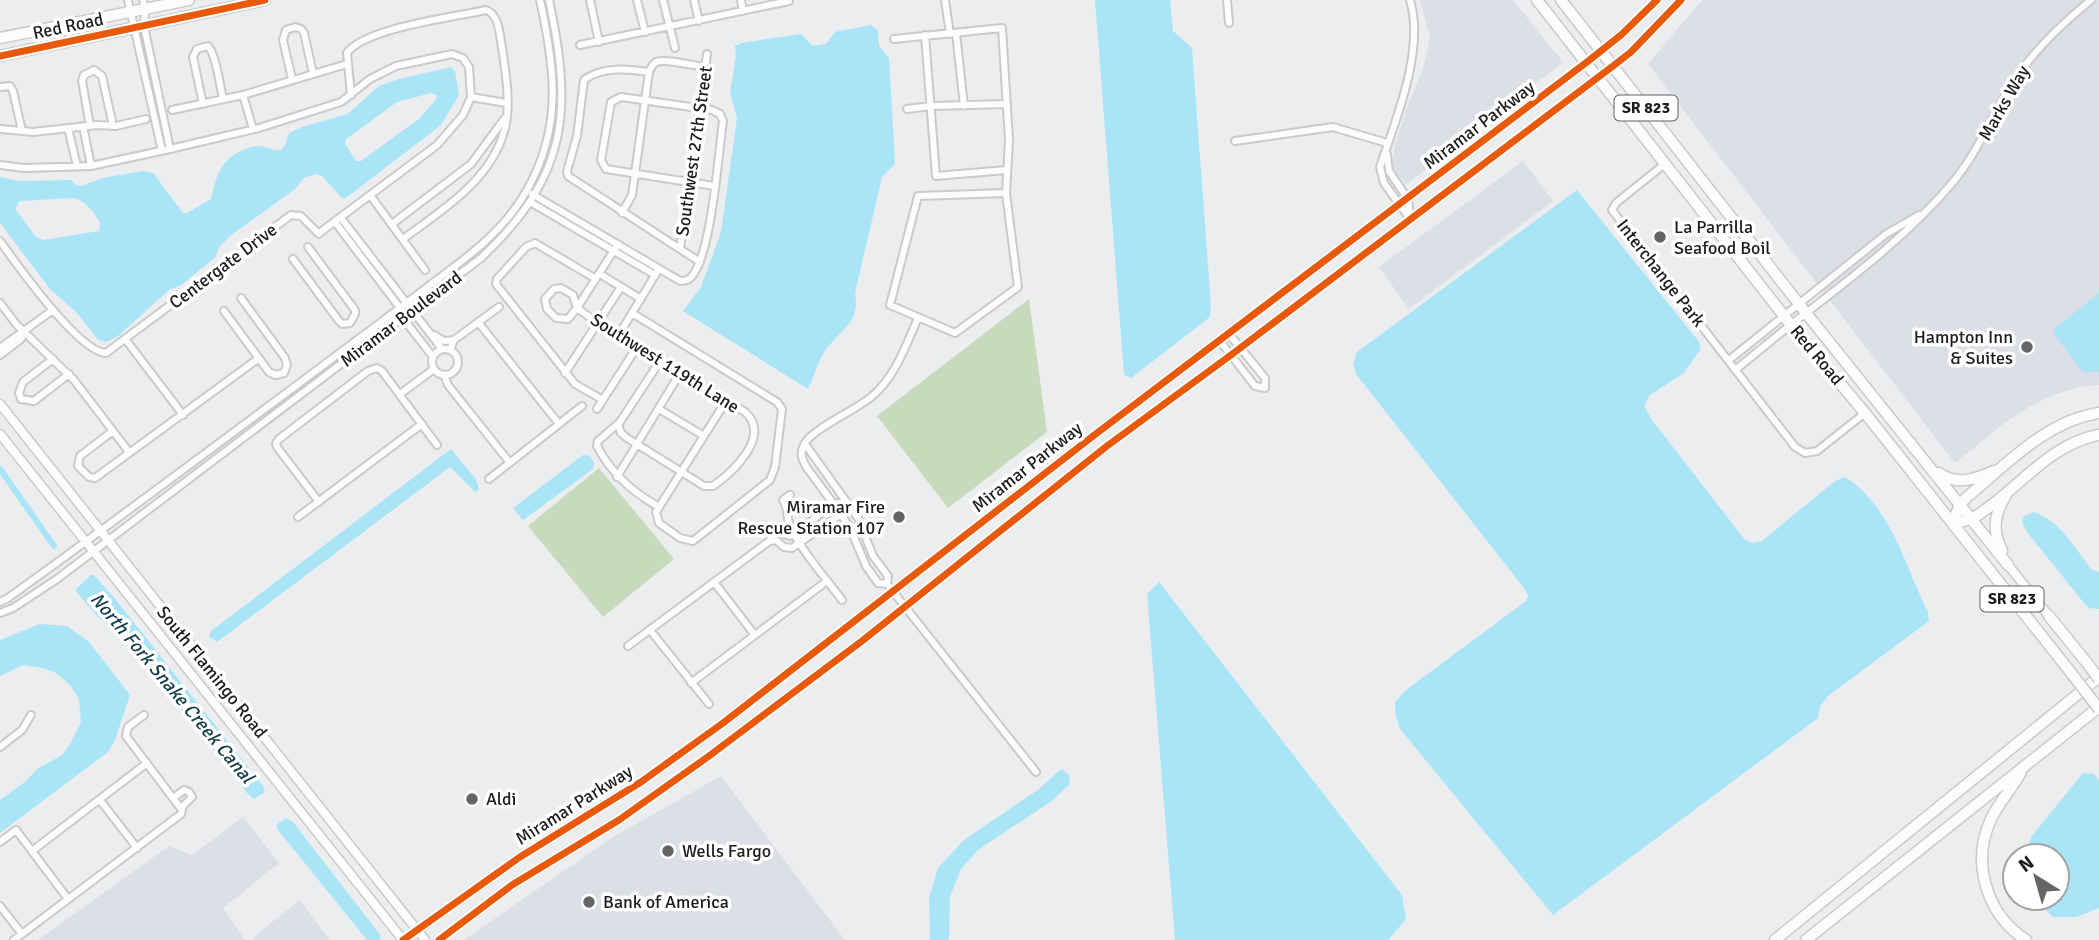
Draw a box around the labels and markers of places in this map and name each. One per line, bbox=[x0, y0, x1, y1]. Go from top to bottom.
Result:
place label: La Parrilla Seafood Boil bbox=[1674, 216, 1771, 259]
marker: La Parrilla Seafood Boil bbox=[1652, 229, 1668, 245]
place label: Hampton Inn & Suites bbox=[1914, 326, 2013, 369]
marker: Hampton Inn & Suites bbox=[2019, 339, 2035, 355]
place label: Miramar Fire Rescue Station 107 bbox=[737, 496, 885, 539]
marker: Miramar Fire Rescue Station 107 bbox=[891, 509, 907, 525]
place label: Aldi bbox=[486, 788, 516, 810]
marker: Aldi bbox=[464, 791, 480, 807]
place label: Wells Fargo bbox=[682, 840, 771, 862]
marker: Wells Fargo bbox=[660, 843, 676, 859]
place label: Bank of America bbox=[603, 891, 729, 913]
marker: Bank of America bbox=[581, 894, 597, 910]

